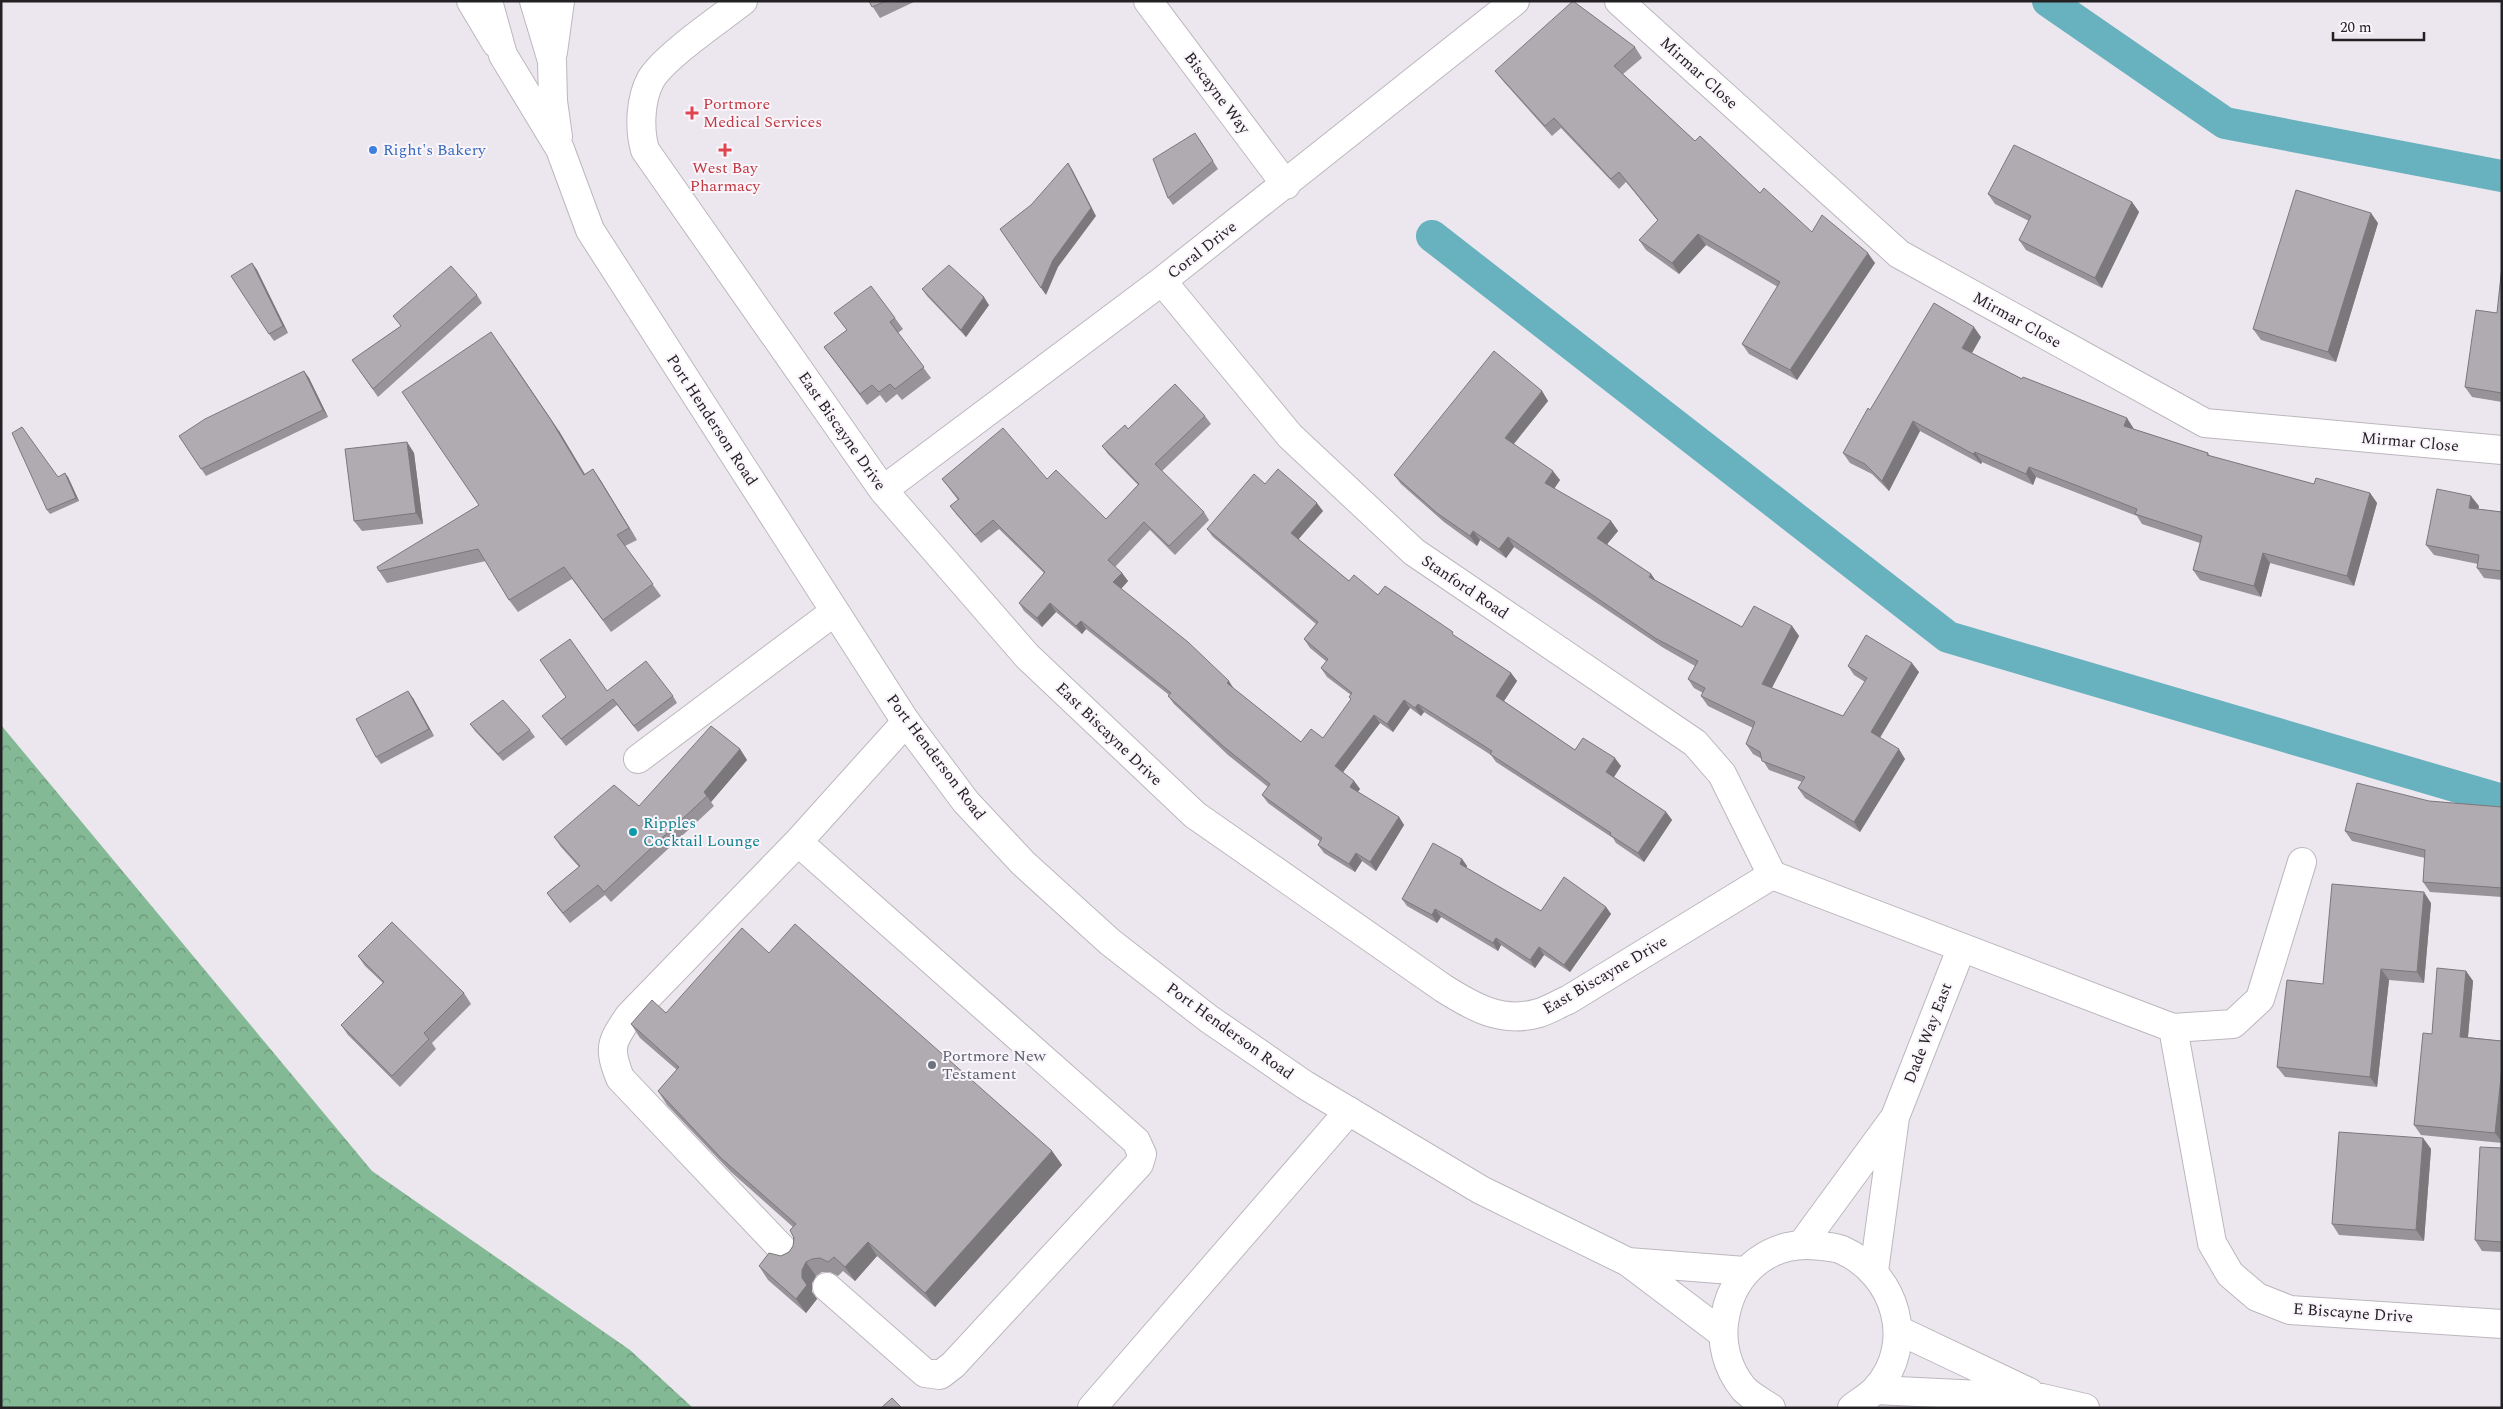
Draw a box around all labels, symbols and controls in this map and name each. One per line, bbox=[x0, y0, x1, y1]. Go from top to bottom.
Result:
scale bar bbox=[2333, 10, 2424, 42]
text: 20 m bbox=[2340, 16, 2372, 39]
street label: Mirmar Close bbox=[1654, 31, 1744, 115]
street label: Biscayne Way bbox=[1178, 47, 1257, 140]
place label: Portmore Medical Services bbox=[703, 92, 822, 134]
marker: Portmore Medical Services bbox=[685, 106, 699, 120]
place label: Right's Bakery bbox=[383, 138, 487, 162]
marker: Right's Bakery bbox=[367, 144, 379, 156]
marker: West Bay Pharmacy bbox=[719, 144, 731, 156]
place label: West Bay Pharmacy bbox=[690, 156, 762, 198]
street label: Coral Drive bbox=[1162, 215, 1242, 285]
street label: Mirmar Close bbox=[1968, 286, 2066, 354]
street label: Port Henderson Road bbox=[660, 350, 764, 491]
street label: East Biscayne Drive bbox=[792, 367, 892, 495]
street label: Mirmar Close bbox=[2360, 426, 2460, 458]
street label: Stanford Road bbox=[1416, 549, 1514, 625]
street label: East Biscayne Drive bbox=[1050, 677, 1168, 791]
street label: Port Henderson Road bbox=[881, 689, 992, 825]
place label: Ripples Cocktail Lounge bbox=[643, 811, 760, 853]
marker: Ripples Cocktail Lounge bbox=[627, 826, 639, 838]
street label: East Biscayne Drive bbox=[1538, 929, 1672, 1021]
street label: Port Henderson Road bbox=[1161, 976, 1299, 1086]
street label: Dade Way East bbox=[1898, 979, 1958, 1087]
place label: Portmore New Testament bbox=[942, 1044, 1047, 1086]
marker: Portmore New Testament bbox=[926, 1059, 938, 1071]
street label: E Biscayne Drive bbox=[2292, 1297, 2414, 1329]

